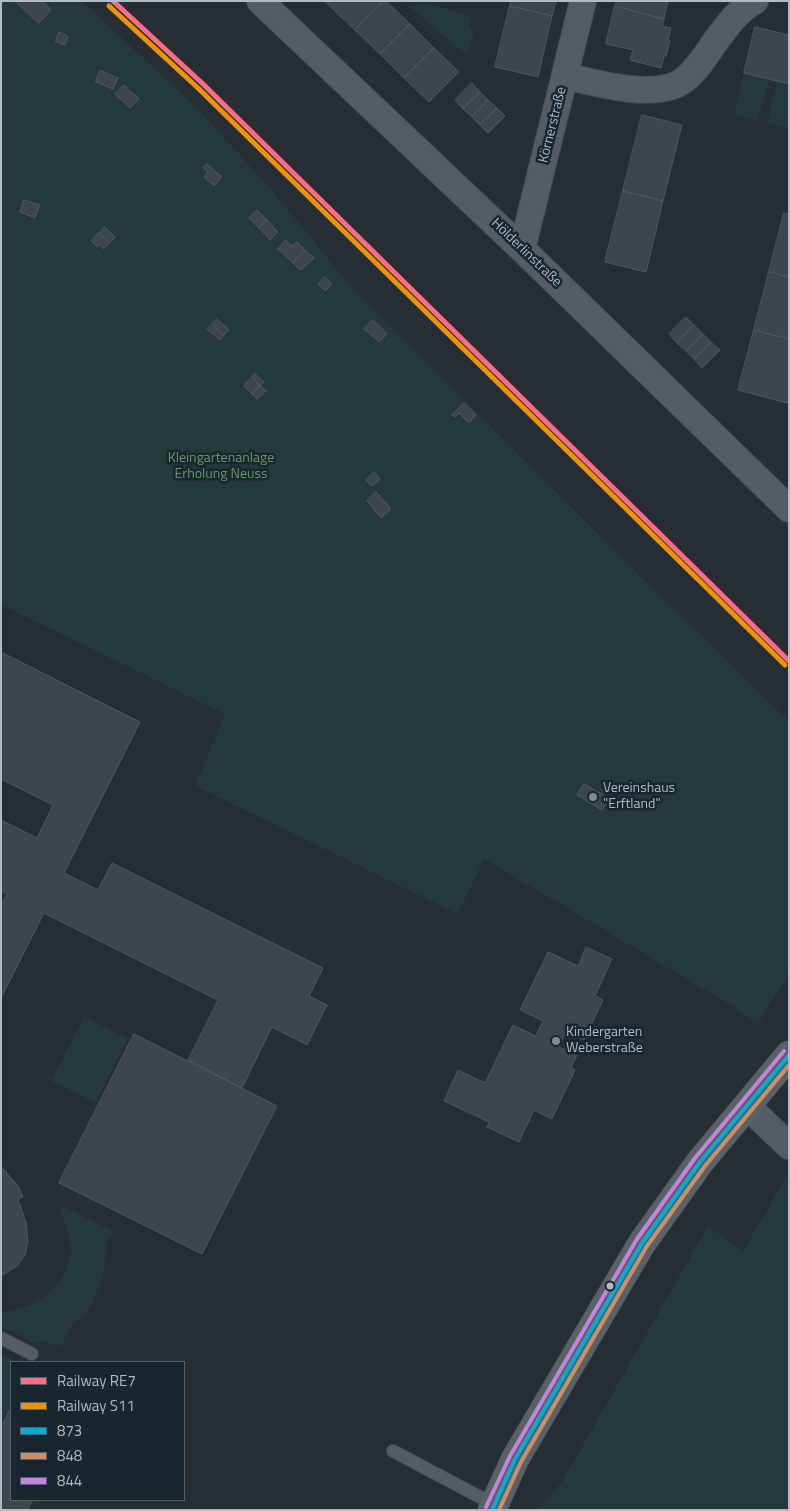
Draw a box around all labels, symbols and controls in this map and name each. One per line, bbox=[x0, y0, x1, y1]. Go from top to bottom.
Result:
street label: Körnerstraße bbox=[535, 85, 571, 165]
street label: Hölderlinstraße bbox=[487, 215, 565, 291]
park label: Kleingartenanlage Erholung Neuss bbox=[168, 451, 274, 484]
place label: Vereinshaus "Erftland" bbox=[603, 781, 675, 814]
marker: Vereinshaus "Erftland" bbox=[587, 791, 599, 803]
place label: Kindergarten Weberstraße bbox=[566, 1025, 643, 1058]
marker: Kindergarten Weberstraße bbox=[550, 1035, 562, 1047]
unlabelled marker bbox=[605, 1281, 615, 1291]
legend bbox=[10, 1361, 185, 1501]
text: Railway RE7 bbox=[57, 1369, 136, 1392]
text: Railway S11 bbox=[57, 1394, 135, 1417]
text: 873 bbox=[57, 1419, 82, 1442]
text: 848 bbox=[57, 1444, 82, 1467]
text: 844 bbox=[57, 1469, 82, 1492]

